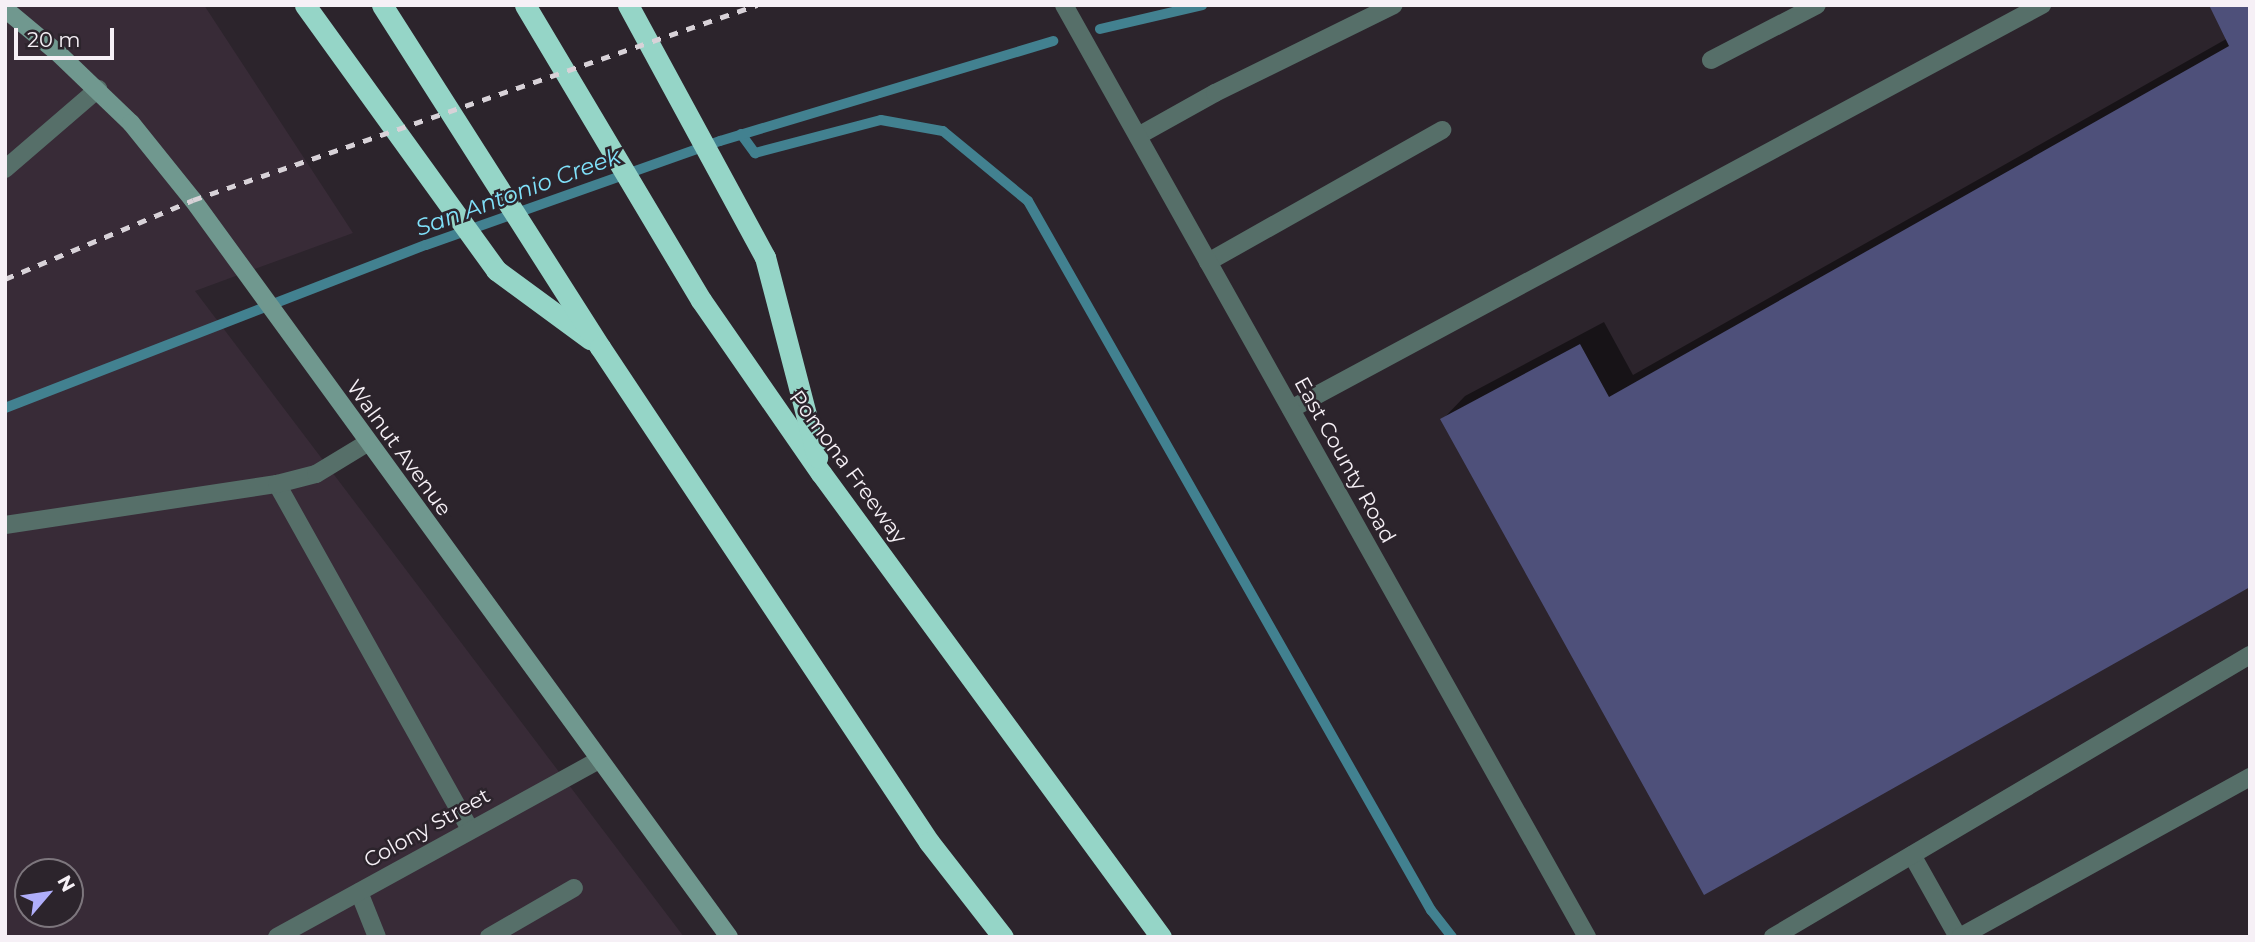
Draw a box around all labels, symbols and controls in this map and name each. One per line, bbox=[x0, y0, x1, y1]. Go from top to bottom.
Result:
scale bar bbox=[18, 14, 117, 58]
text: 20 m bbox=[27, 27, 81, 52]
water label: San Antonio Creek bbox=[412, 142, 624, 242]
street label: East County Road bbox=[1289, 373, 1401, 547]
street label: Walnut Avenue bbox=[341, 375, 457, 521]
street label: Pomona Freeway bbox=[784, 385, 912, 549]
street label: Colony Street bbox=[359, 783, 495, 873]
north arrow bbox=[14, 858, 84, 928]
text: N bbox=[52, 871, 80, 896]

